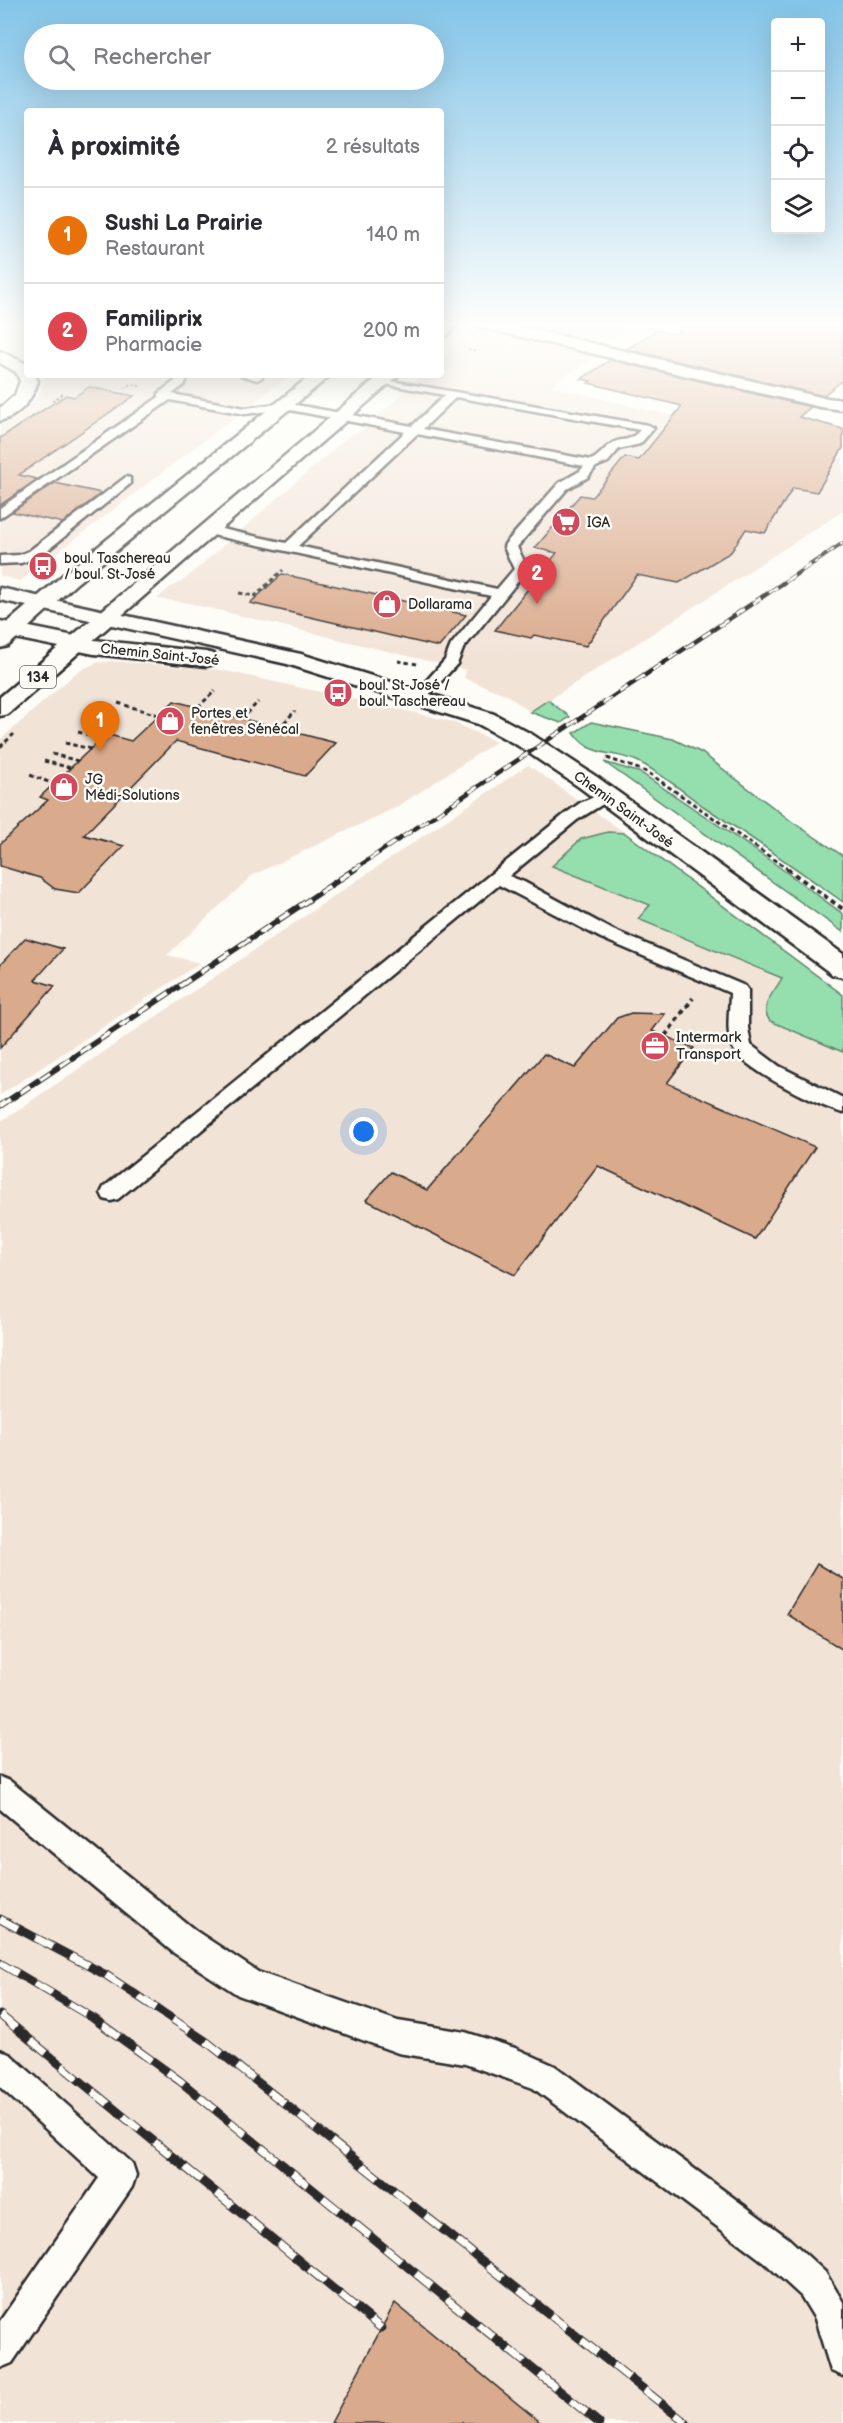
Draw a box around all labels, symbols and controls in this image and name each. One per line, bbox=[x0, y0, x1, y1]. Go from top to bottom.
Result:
map controls bbox=[771, 18, 825, 234]
button: + bbox=[771, 18, 825, 72]
search box bbox=[24, 24, 444, 90]
icon: search bbox=[45, 41, 78, 74]
text: Rechercher bbox=[93, 44, 211, 71]
button: − bbox=[771, 72, 825, 126]
button: locate bbox=[771, 126, 825, 180]
text: À proximité bbox=[48, 132, 180, 163]
text: 2 résultats bbox=[326, 135, 420, 159]
button: layers bbox=[771, 180, 825, 234]
text: Sushi La Prairie bbox=[105, 210, 263, 237]
text: 1 bbox=[63, 223, 72, 247]
text: 140 m bbox=[366, 223, 420, 247]
text: Restaurant bbox=[105, 237, 205, 261]
text: Familiprix bbox=[105, 306, 202, 333]
text: 2 bbox=[62, 319, 73, 343]
text: 200 m bbox=[363, 319, 420, 343]
text: Pharmacie bbox=[105, 333, 202, 357]
supermarket icon: IGA bbox=[550, 506, 582, 538]
place label: IGA bbox=[587, 514, 611, 531]
bus stop icon: boul. Taschereau / boul. St-José bbox=[27, 550, 59, 582]
place label: boul. Taschereau / boul. St-José bbox=[64, 550, 171, 583]
pin: 2 bbox=[518, 554, 556, 604]
shop icon: Dollarama bbox=[371, 588, 403, 620]
place label: Dollarama bbox=[408, 596, 472, 613]
street label: Chemin Saint-José bbox=[100, 640, 221, 669]
road number: 134 bbox=[20, 666, 56, 688]
bus stop icon: boul. St-José / boul. Taschereau bbox=[322, 677, 354, 709]
place label: boul. St-José / boul. Taschereau bbox=[359, 677, 466, 710]
pin: 1 bbox=[80, 702, 120, 751]
shop icon: Portes et fenêtres Sénécal bbox=[154, 705, 186, 737]
place label: Portes et fenêtres Sénécal bbox=[191, 705, 299, 738]
street label: Chemin Saint-José bbox=[570, 767, 678, 852]
shop icon: JG Médi-Solutions bbox=[48, 771, 80, 803]
place label: JG Médi-Solutions bbox=[85, 771, 180, 804]
place label: Intermark Transport bbox=[676, 1028, 742, 1064]
office icon: Intermark Transport bbox=[639, 1030, 671, 1062]
your location bbox=[349, 1117, 378, 1146]

